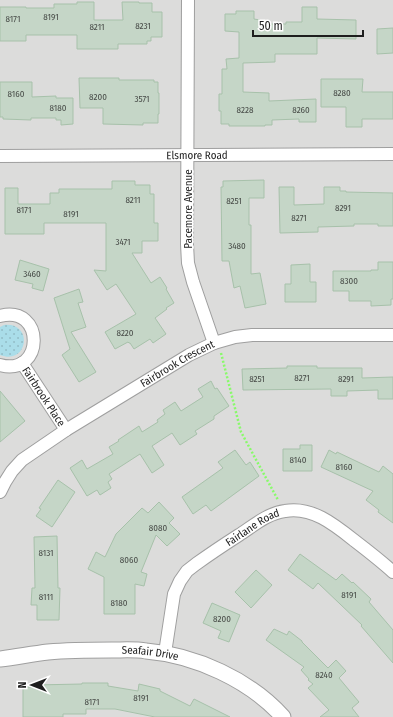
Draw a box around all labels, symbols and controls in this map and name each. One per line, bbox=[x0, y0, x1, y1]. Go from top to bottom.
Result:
house number: 8191 bbox=[43, 12, 59, 22]
scale bar bbox=[253, 12, 363, 38]
house number: 8171 bbox=[6, 14, 20, 24]
text: 50 m bbox=[259, 19, 283, 33]
house number: 8231 bbox=[135, 21, 151, 31]
house number: 8211 bbox=[89, 22, 105, 32]
house number: 8280 bbox=[333, 88, 351, 98]
house number: 8160 bbox=[8, 89, 25, 99]
house number: 8200 bbox=[89, 92, 107, 102]
house number: 3571 bbox=[134, 94, 150, 104]
house number: 8180 bbox=[50, 103, 67, 113]
house number: 8228 bbox=[237, 105, 254, 115]
house number: 8260 bbox=[292, 105, 310, 115]
street label: Elsmore Road bbox=[166, 148, 228, 162]
street label: Pacemore Avenue bbox=[182, 169, 195, 249]
house number: 8211 bbox=[125, 195, 141, 205]
house number: 8251 bbox=[226, 196, 242, 206]
house number: 8291 bbox=[335, 203, 351, 213]
house number: 8171 bbox=[17, 205, 31, 215]
house number: 8191 bbox=[63, 209, 79, 219]
house number: 8271 bbox=[291, 213, 307, 223]
house number: 3471 bbox=[115, 237, 131, 247]
house number: 3480 bbox=[228, 241, 246, 251]
house number: 3460 bbox=[23, 269, 41, 279]
house number: 8300 bbox=[340, 276, 358, 286]
house number: 8220 bbox=[116, 328, 134, 338]
street label: Fairbrook Crescent bbox=[138, 337, 217, 390]
street label: Fairbrook Place bbox=[20, 364, 68, 429]
house number: 8271 bbox=[294, 373, 310, 383]
house number: 8251 bbox=[249, 374, 265, 384]
house number: 8291 bbox=[338, 374, 354, 384]
house number: 8140 bbox=[290, 455, 307, 465]
house number: 8160 bbox=[336, 462, 353, 472]
street label: Fairlane Road bbox=[223, 506, 281, 549]
house number: 8080 bbox=[149, 523, 167, 533]
house number: 8131 bbox=[38, 548, 54, 558]
house number: 8060 bbox=[120, 555, 138, 565]
house number: 8191 bbox=[341, 590, 357, 600]
house number: 8111 bbox=[39, 592, 53, 602]
house number: 8180 bbox=[111, 598, 128, 608]
house number: 8200 bbox=[213, 614, 231, 624]
street label: Seafair Drive bbox=[122, 643, 180, 663]
north arrow bbox=[12, 665, 52, 705]
house number: 8240 bbox=[315, 670, 333, 680]
text: N bbox=[16, 682, 29, 688]
house number: 8191 bbox=[133, 693, 149, 703]
house number: 8171 bbox=[85, 697, 99, 707]

